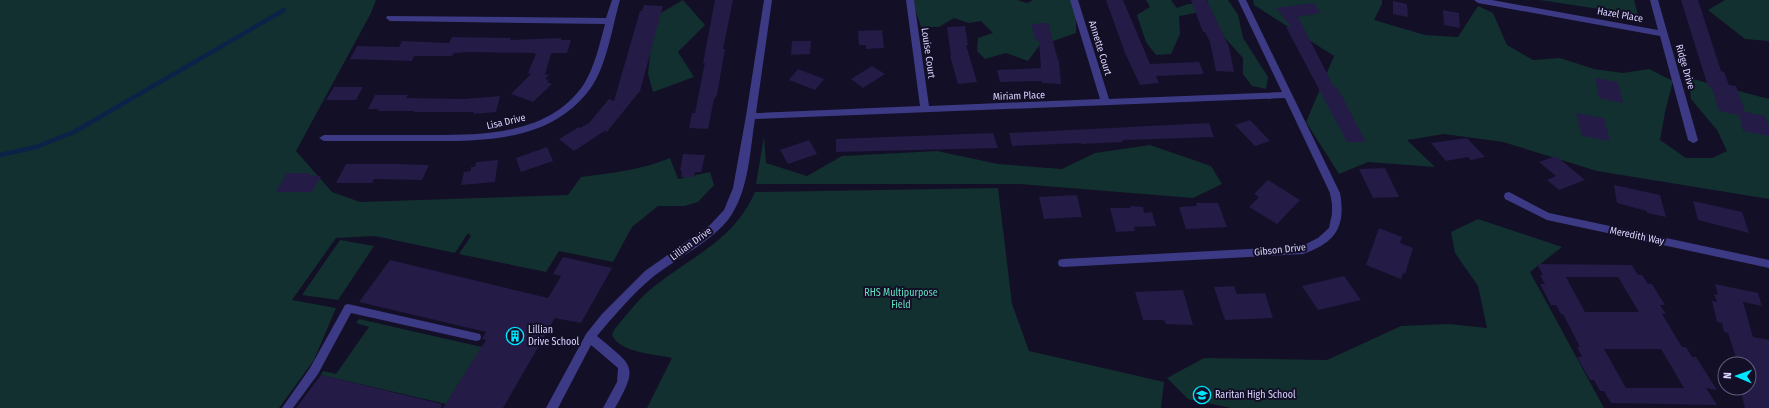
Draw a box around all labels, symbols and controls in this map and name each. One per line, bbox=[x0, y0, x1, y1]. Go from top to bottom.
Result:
street label: Hazel Place bbox=[1596, 5, 1644, 25]
street label: Annette Court bbox=[1086, 19, 1114, 77]
street label: Louise Court bbox=[919, 27, 938, 80]
street label: Ridge Drive bbox=[1673, 43, 1697, 91]
street label: Miriam Place bbox=[993, 89, 1045, 103]
street label: Lisa Drive bbox=[485, 112, 527, 132]
street label: Meredith Way bbox=[1609, 224, 1666, 248]
street label: Lillian Drive bbox=[668, 225, 714, 263]
street label: Gibson Drive bbox=[1254, 241, 1306, 259]
park label: RHS Multipurpose Field bbox=[864, 287, 938, 311]
place label: Lillian Drive School bbox=[528, 324, 580, 348]
building icon: Lillian Drive School bbox=[505, 326, 525, 346]
north arrow bbox=[1717, 356, 1757, 396]
text: N bbox=[1721, 372, 1734, 379]
school or university icon: Raritan High School bbox=[1192, 385, 1212, 405]
place label: Raritan High School bbox=[1215, 389, 1296, 401]

